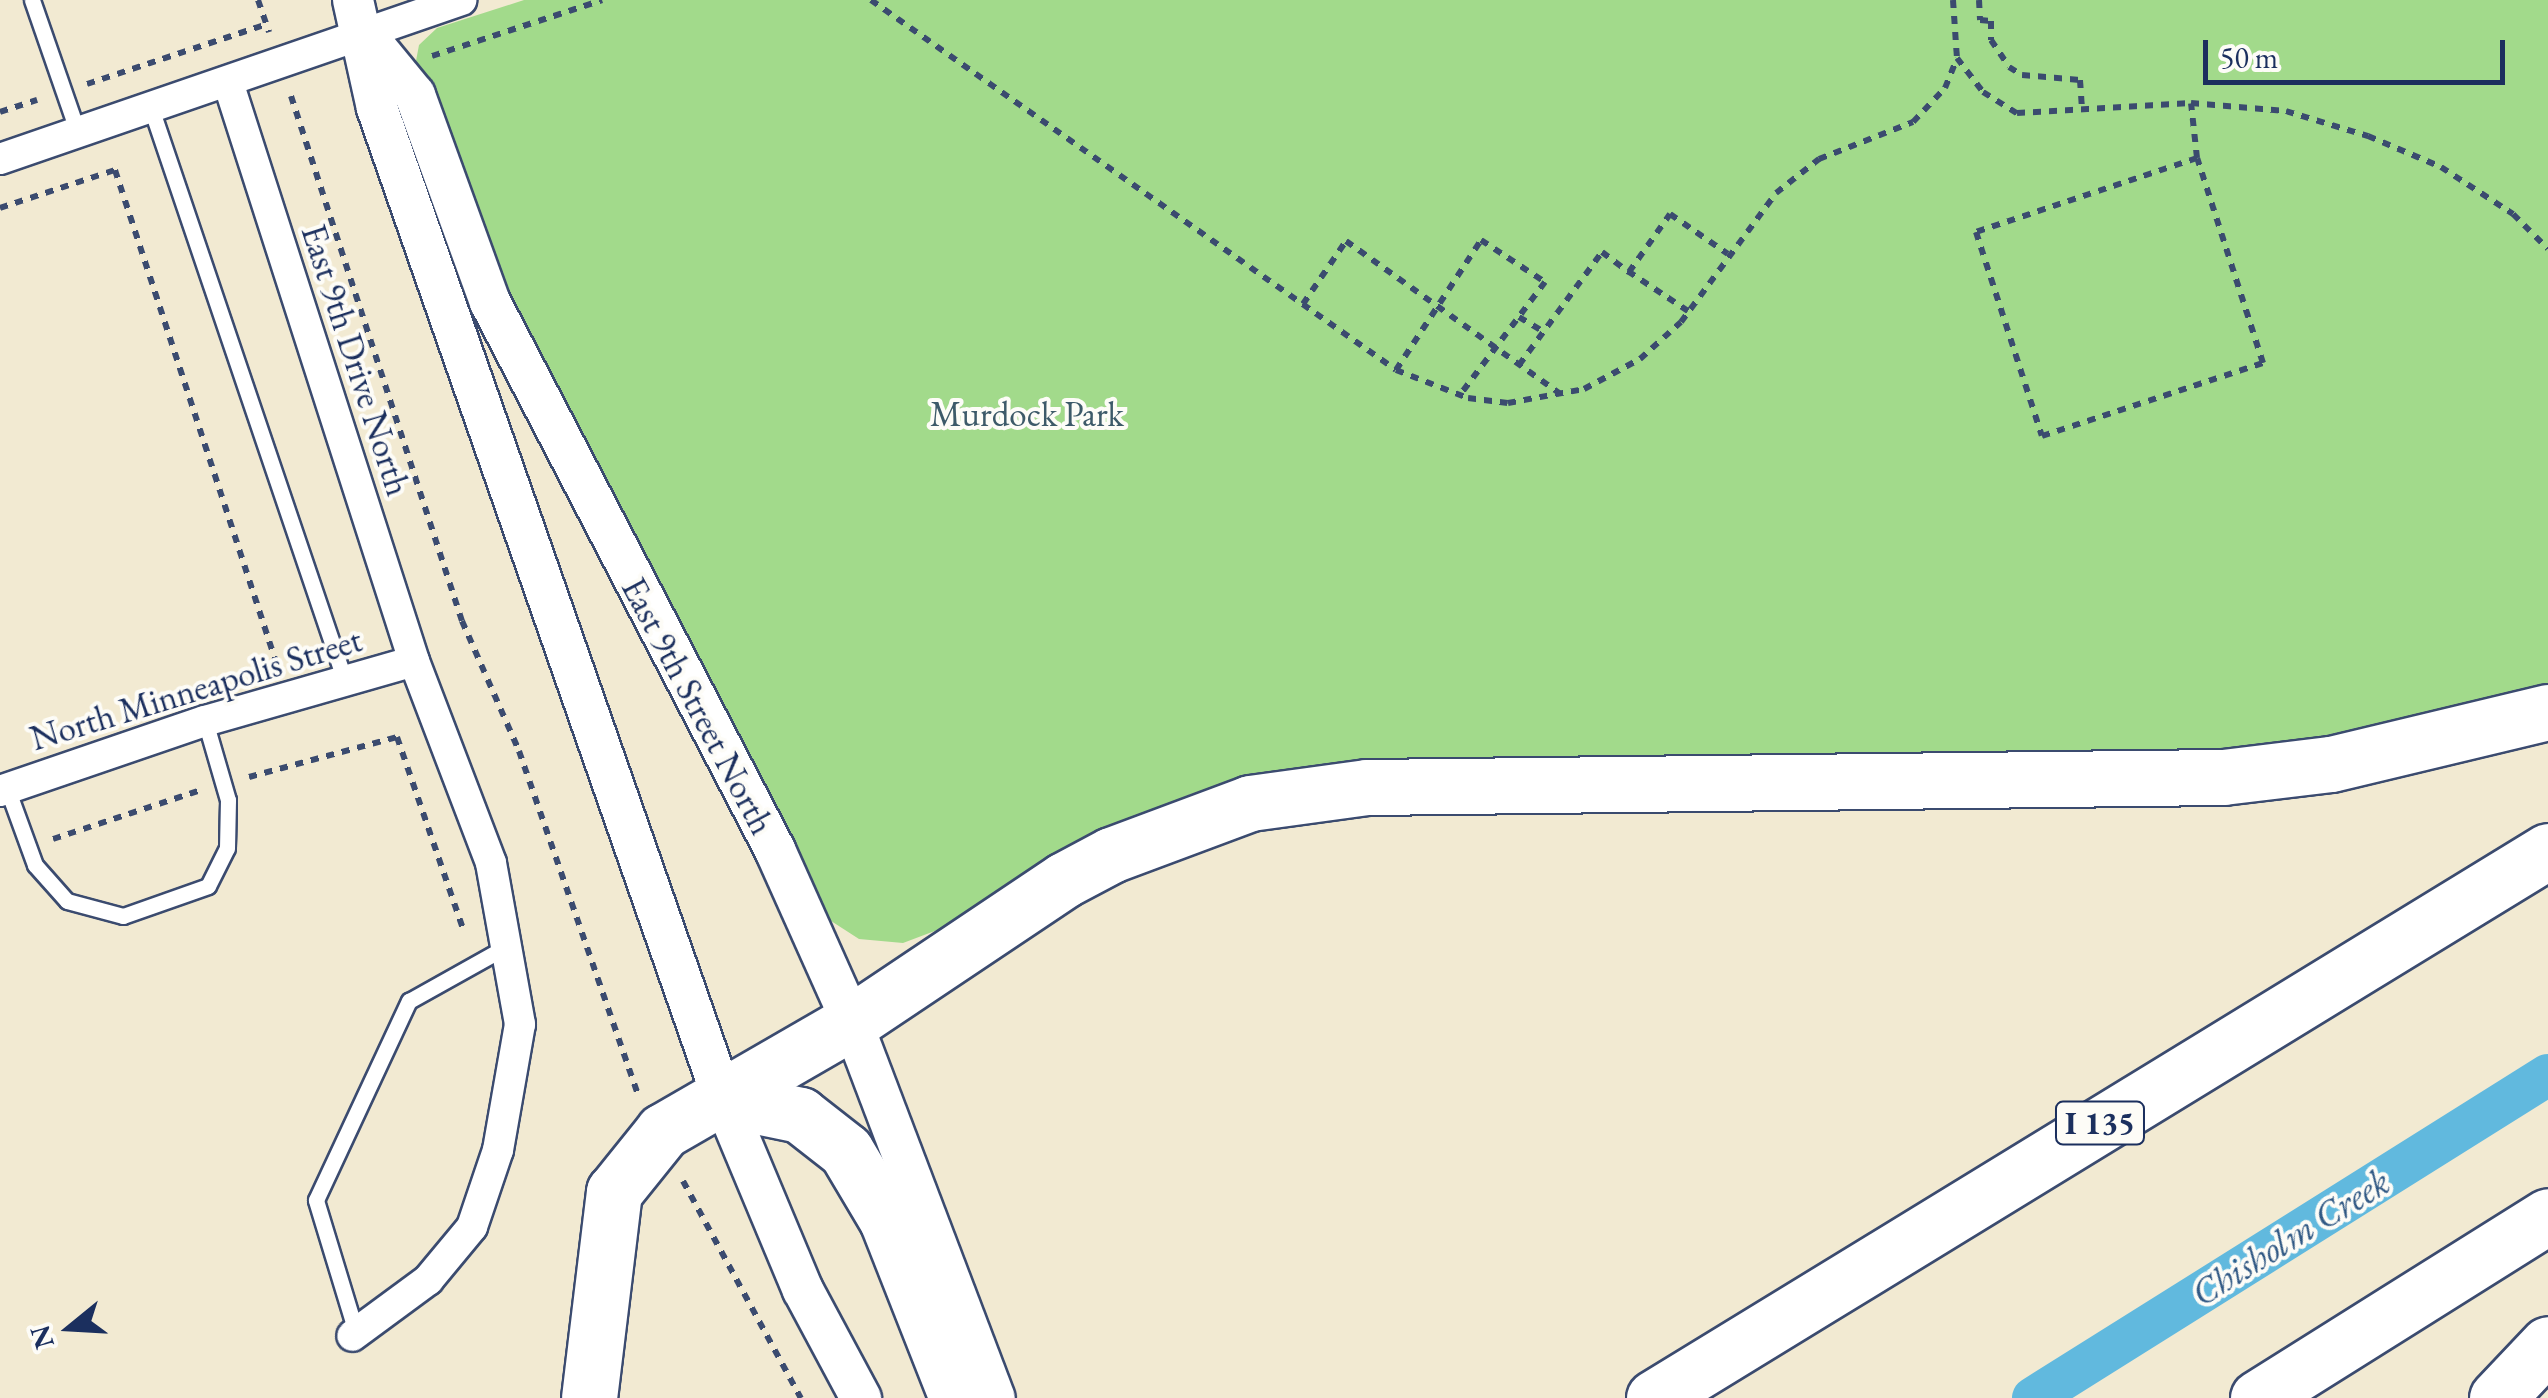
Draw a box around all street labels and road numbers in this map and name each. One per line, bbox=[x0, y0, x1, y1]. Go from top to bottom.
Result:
street label: East 9th Drive North bbox=[292, 219, 420, 501]
street label: East 9th Street North bbox=[613, 571, 783, 841]
street label: North Minneapolis Street bbox=[25, 619, 367, 759]
road number: I 135 bbox=[2052, 1096, 2148, 1150]

